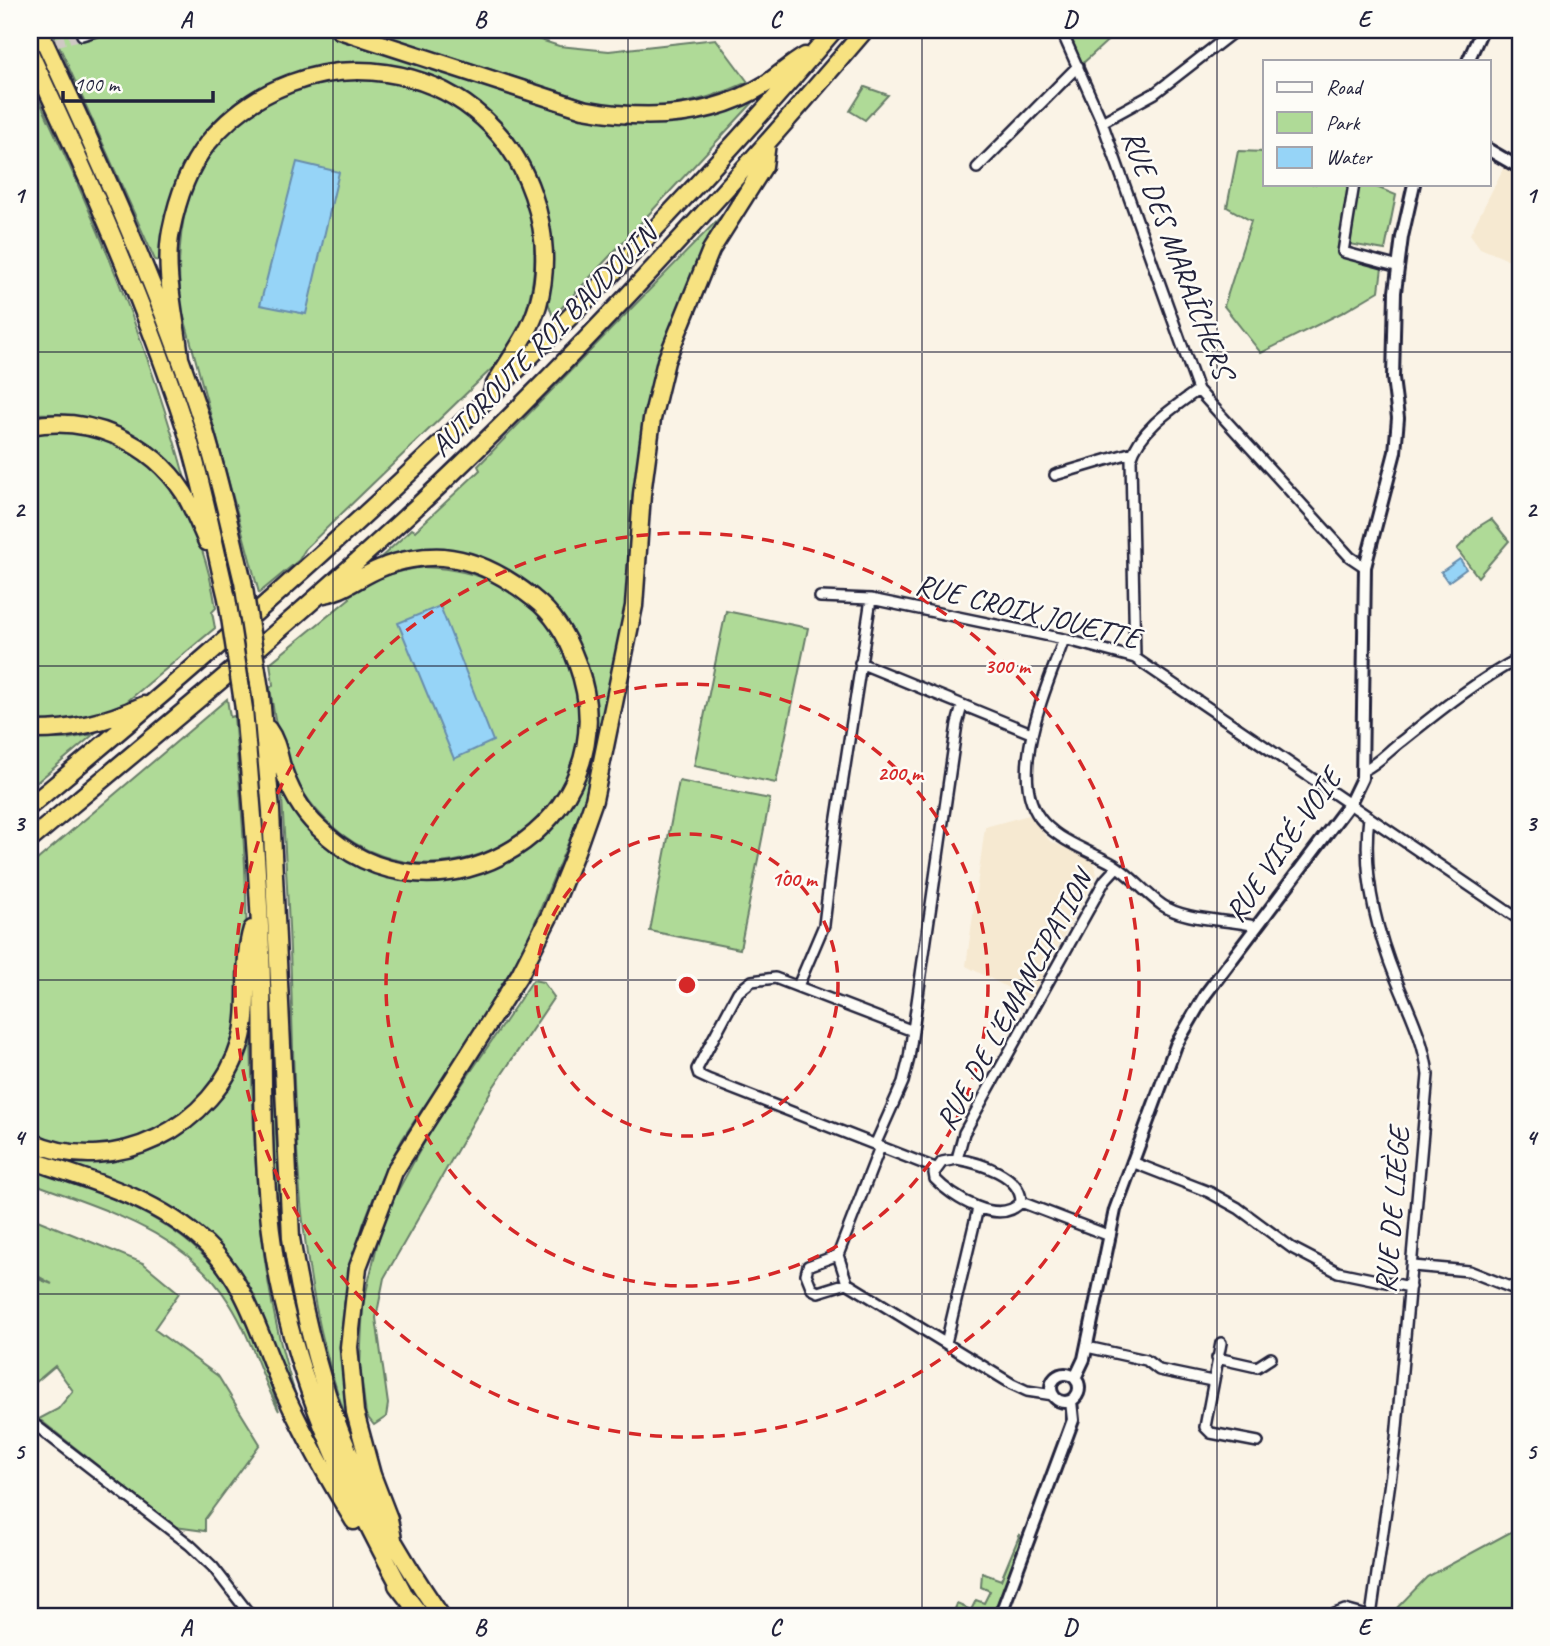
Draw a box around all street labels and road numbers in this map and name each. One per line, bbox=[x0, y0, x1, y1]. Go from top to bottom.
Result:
street label: RUE DES MARAÎCHERS bbox=[1113, 125, 1245, 388]
street label: AUTOROUTE ROI BAUDOUIN bbox=[422, 212, 668, 465]
street label: RUE CROIX JOUETTE bbox=[912, 565, 1148, 658]
street label: RUE VISÉ-VOIE bbox=[1216, 758, 1352, 929]
street label: RUE DE L'EMANCIPATION bbox=[927, 860, 1103, 1137]
street label: RUE DE LIÈGE bbox=[1366, 1121, 1419, 1294]

